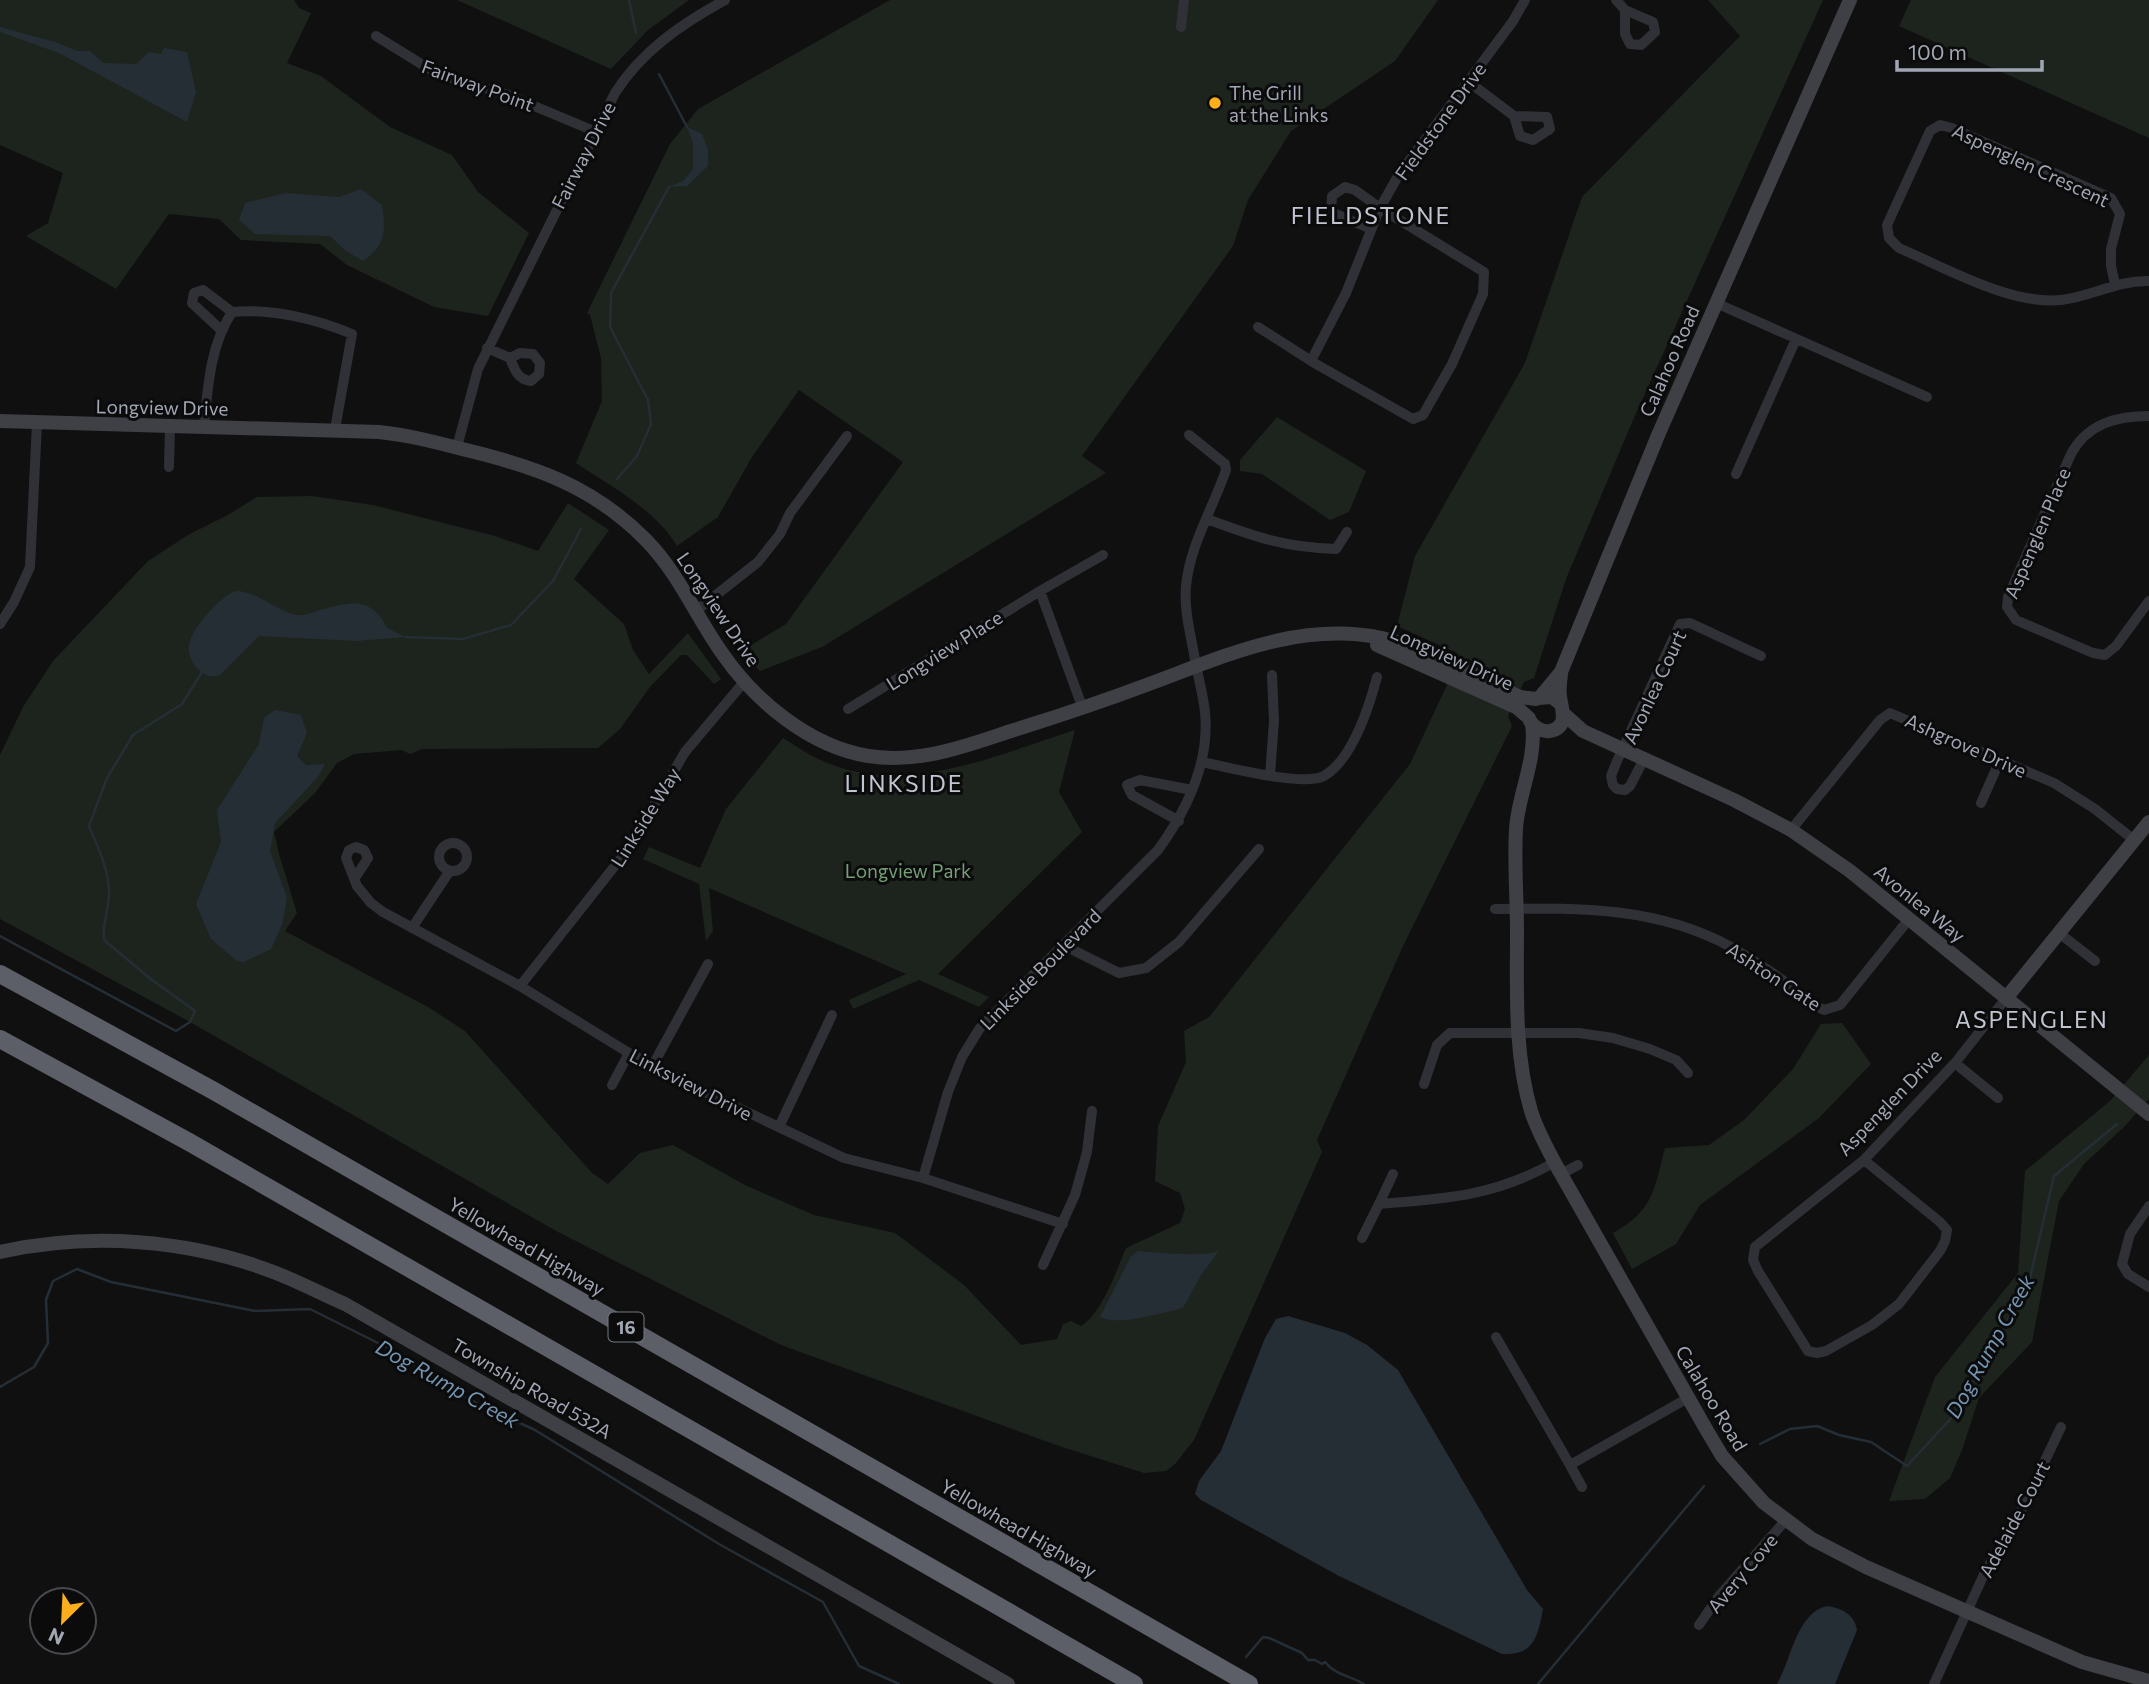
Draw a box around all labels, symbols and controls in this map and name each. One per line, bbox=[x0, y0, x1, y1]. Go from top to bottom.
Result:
scale bar bbox=[1897, 28, 2042, 72]
text: 100 m bbox=[1908, 39, 1967, 64]
street label: Fairway Point bbox=[419, 54, 537, 116]
street label: Fieldstone Drive bbox=[1390, 58, 1490, 184]
place label: The Grill at the Links bbox=[1229, 81, 1328, 126]
marker: The Grill at the Links bbox=[1207, 95, 1223, 111]
street label: Fairway Drive bbox=[546, 98, 620, 212]
street label: Aspenglen Crescent bbox=[1949, 119, 2113, 212]
district label: FIELDSTONE bbox=[1291, 201, 1451, 229]
street label: Calahoo Road bbox=[1634, 302, 1704, 420]
street label: Longview Drive bbox=[96, 394, 228, 420]
street label: Aspenglen Place bbox=[1999, 464, 2075, 602]
street label: Longview Drive bbox=[672, 548, 766, 670]
street label: Longview Place bbox=[882, 605, 1006, 695]
street label: Longview Drive bbox=[1387, 620, 1517, 694]
street label: Avonlea Court bbox=[1618, 626, 1690, 748]
street label: Ashgrove Drive bbox=[1902, 708, 2030, 782]
street label: Linkside Way bbox=[605, 763, 685, 871]
district label: LINKSIDE bbox=[845, 769, 963, 797]
park label: Longview Park bbox=[845, 859, 971, 882]
street label: Avonlea Way bbox=[1870, 859, 1970, 947]
street label: Linkside Boulevard bbox=[975, 904, 1105, 1034]
street label: Ashton Gate bbox=[1723, 937, 1825, 1015]
district label: ASPENGLEN bbox=[1955, 1005, 2109, 1033]
street label: Linksview Drive bbox=[626, 1043, 756, 1125]
street label: Aspenglen Drive bbox=[1832, 1044, 1946, 1160]
street label: Yellowhead Highway bbox=[445, 1192, 609, 1300]
water label: Dog Rump Creek bbox=[1939, 1270, 2039, 1422]
road number: 16 bbox=[608, 1312, 644, 1342]
water label: Dog Rump Creek bbox=[372, 1333, 524, 1433]
street label: Township Road 532A bbox=[448, 1333, 616, 1443]
street label: Calahoo Road bbox=[1671, 1341, 1753, 1455]
street label: Adelaide Court bbox=[1974, 1457, 2054, 1581]
street label: Yellowhead Highway bbox=[937, 1474, 1101, 1582]
street label: Avery Cove bbox=[1702, 1529, 1782, 1617]
north arrow bbox=[28, 1586, 98, 1656]
text: N bbox=[45, 1624, 67, 1650]

